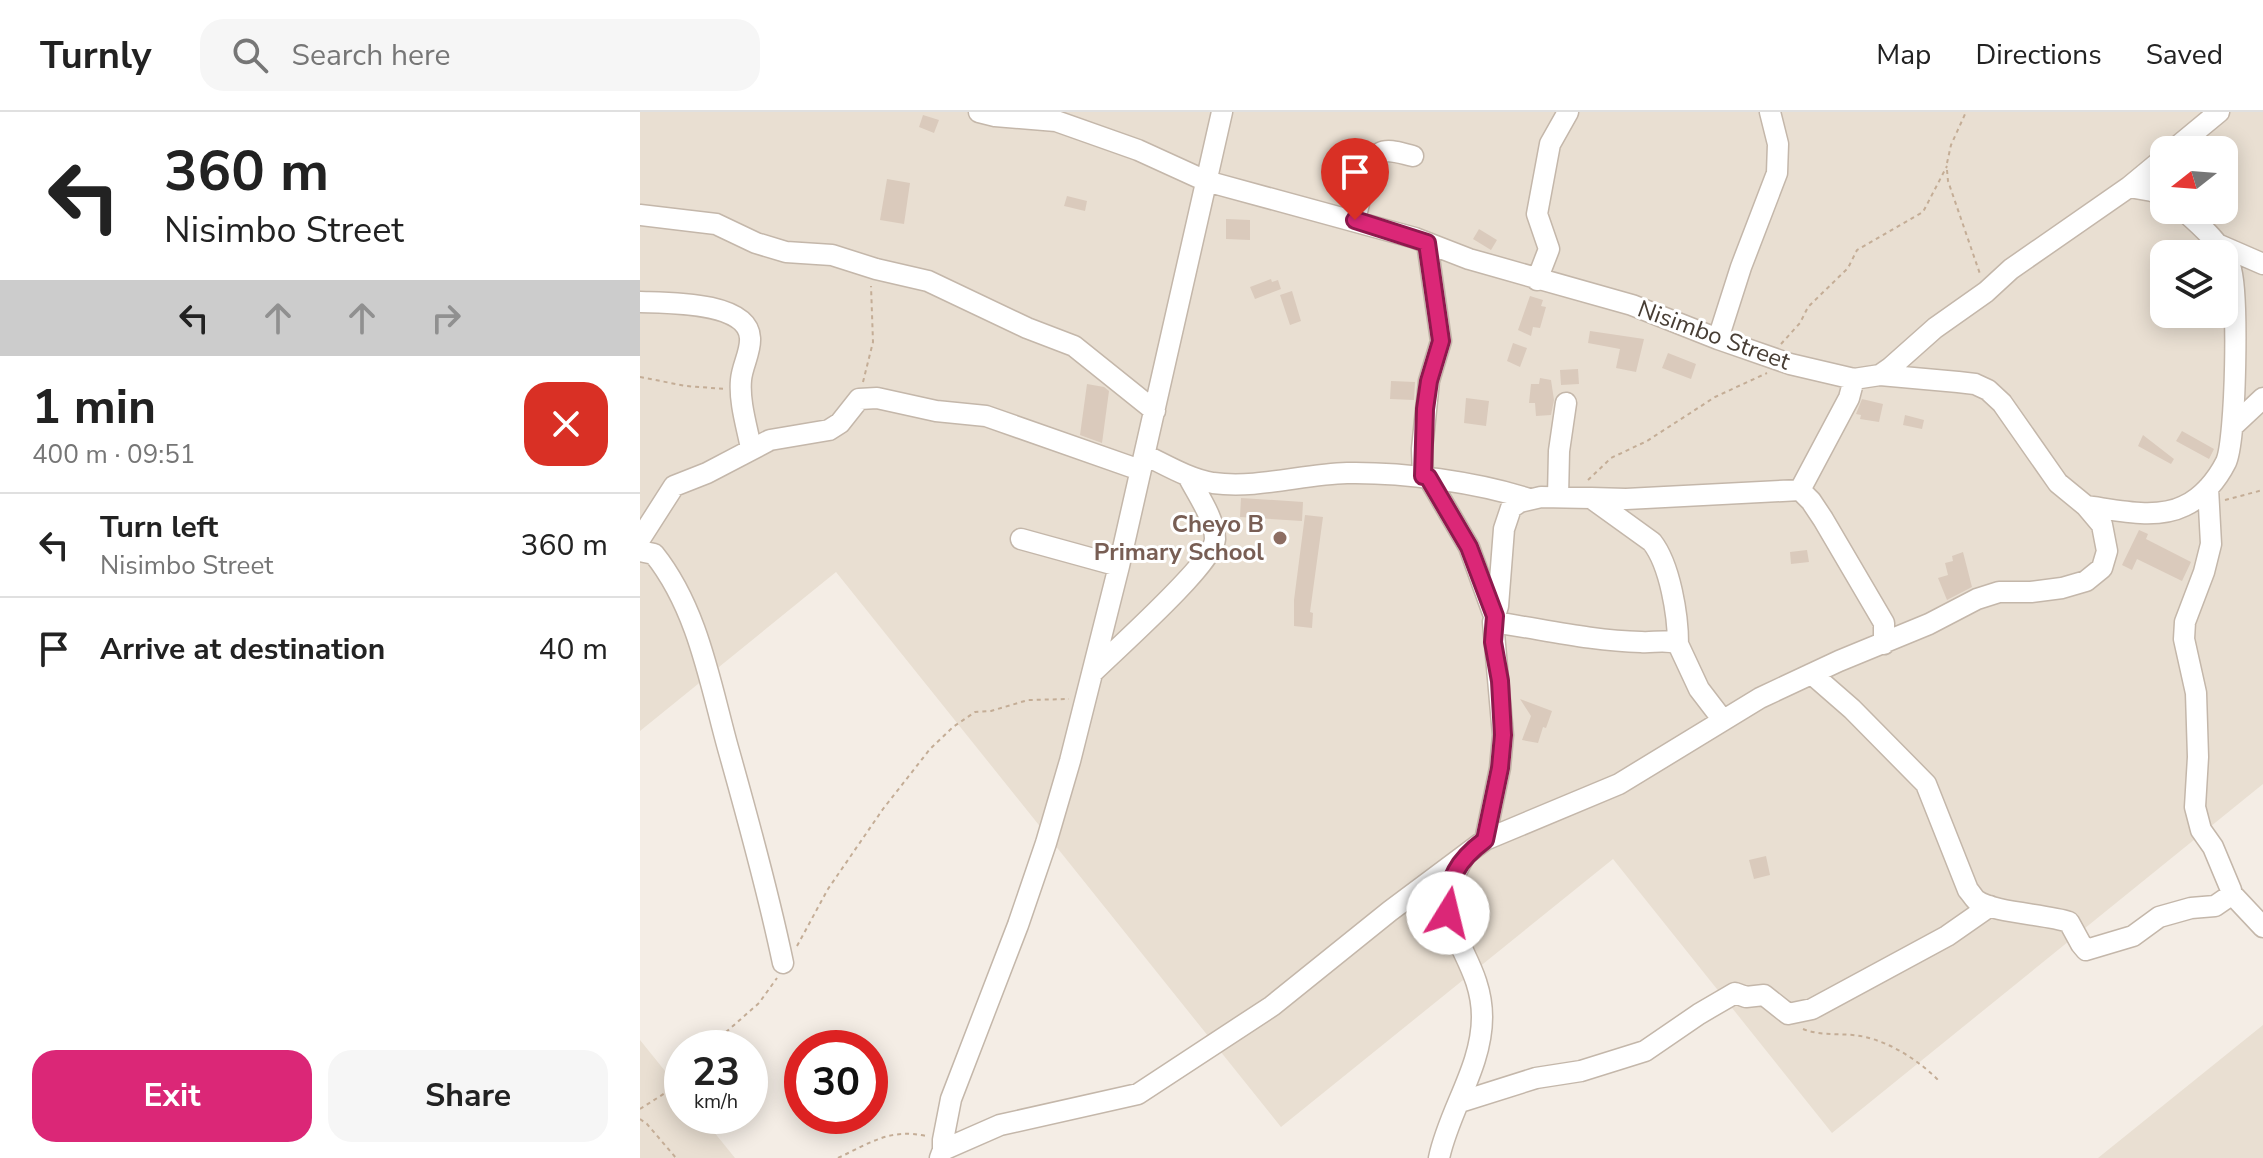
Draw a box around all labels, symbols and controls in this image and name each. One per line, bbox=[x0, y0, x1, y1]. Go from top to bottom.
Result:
search box bbox=[200, 19, 760, 91]
text: Turnly bbox=[40, 30, 152, 81]
icon: search bbox=[228, 33, 272, 77]
text: Search here bbox=[292, 35, 451, 76]
text: Map bbox=[1876, 36, 1931, 74]
text: Directions bbox=[1975, 36, 2102, 74]
text: Saved bbox=[2146, 36, 2223, 74]
text: 360 m bbox=[164, 133, 329, 210]
north arrow bbox=[2150, 136, 2238, 224]
map controls bbox=[2150, 136, 2238, 328]
pin bbox=[1321, 138, 1389, 220]
icon: left bbox=[32, 144, 136, 248]
icon: arrive bbox=[1333, 150, 1377, 194]
text: Nisimbo Street bbox=[164, 206, 404, 255]
button: layers bbox=[2150, 240, 2238, 328]
street label: Nisimbo Street bbox=[1633, 293, 1795, 378]
icon: left bbox=[172, 296, 216, 340]
icon: ahead bbox=[256, 296, 300, 340]
icon: ahead bbox=[340, 296, 384, 340]
icon: right bbox=[424, 296, 468, 340]
text: 1 min bbox=[32, 374, 156, 440]
button: close bbox=[524, 382, 608, 466]
text: 400 m · 09:51 bbox=[32, 437, 195, 472]
text: Turn left bbox=[100, 507, 218, 548]
place label: Cheyo B Primary School bbox=[1094, 508, 1264, 568]
icon: left bbox=[32, 523, 76, 567]
text: 360 m bbox=[521, 525, 608, 566]
marker: Cheyo B Primary School bbox=[1271, 529, 1289, 547]
text: Nisimbo Street bbox=[100, 548, 273, 583]
icon: arrive bbox=[32, 627, 76, 671]
text: Arrive at destination bbox=[100, 629, 385, 670]
text: 40 m bbox=[539, 629, 608, 670]
position arrow bbox=[1406, 871, 1490, 955]
speed limit sign: 30 bbox=[784, 1030, 888, 1134]
text: 23 bbox=[692, 1045, 740, 1099]
button: Exit bbox=[32, 1050, 312, 1142]
button: Share bbox=[328, 1050, 608, 1142]
text: km/h bbox=[694, 1088, 738, 1115]

